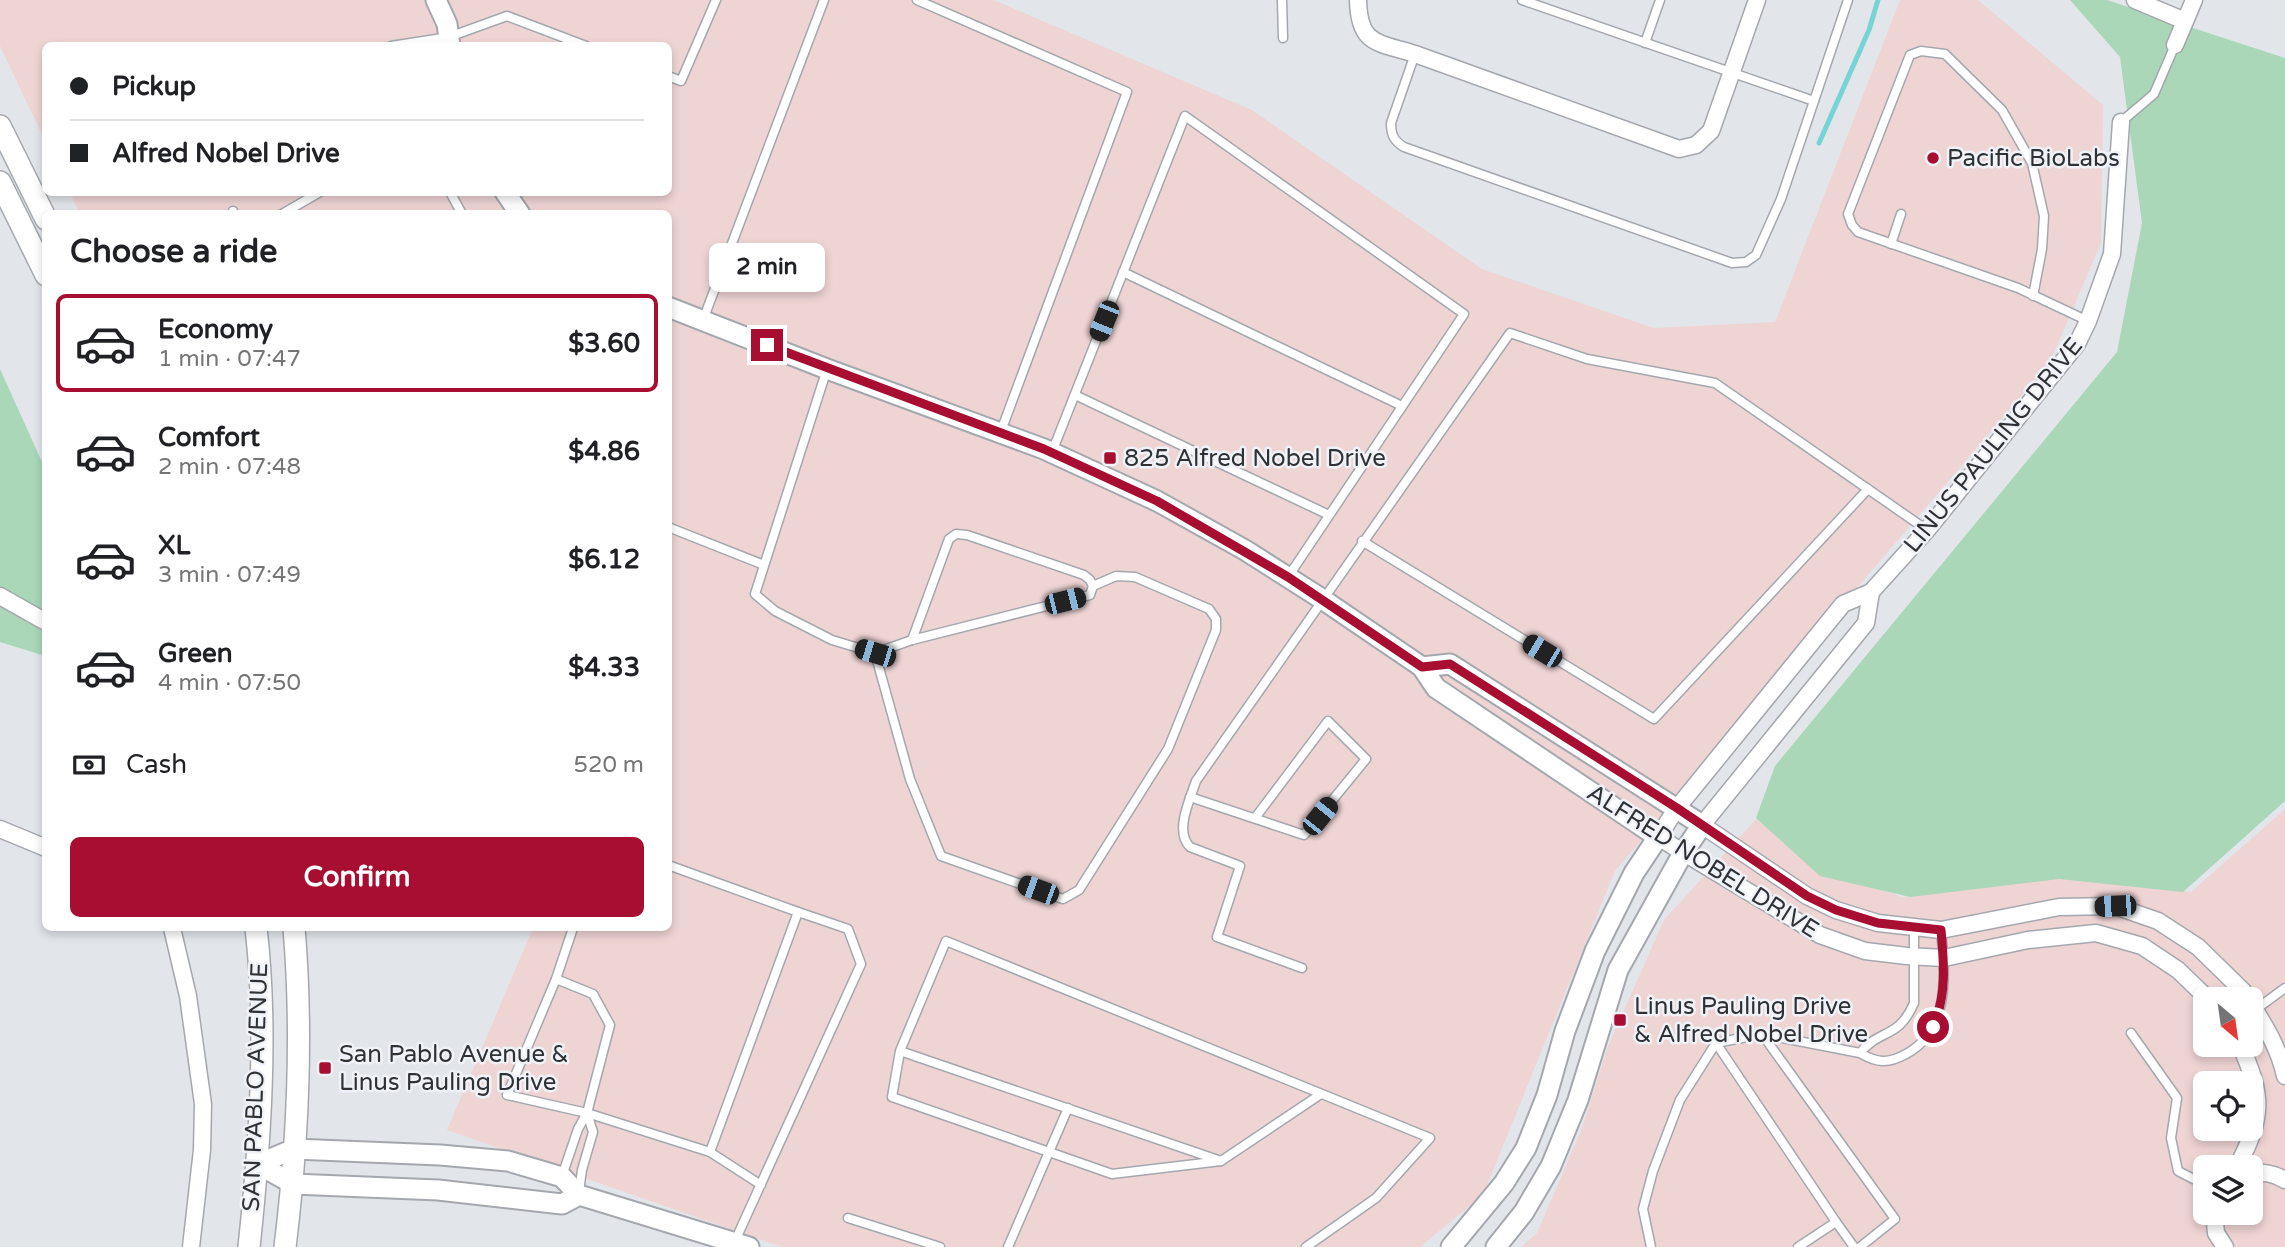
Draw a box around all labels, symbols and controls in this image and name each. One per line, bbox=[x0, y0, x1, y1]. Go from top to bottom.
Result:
text: Pickup bbox=[112, 71, 196, 102]
text: Alfred Nobel Drive bbox=[112, 138, 340, 169]
place label: Pacific BioLabs bbox=[1947, 144, 2120, 173]
marker: Pacific BioLabs bbox=[1925, 150, 1941, 166]
text: Choose a ride bbox=[70, 233, 277, 271]
callout: 2 min bbox=[709, 244, 825, 292]
text: 2 min bbox=[736, 253, 798, 281]
car bbox=[1087, 298, 1122, 344]
icon: car bbox=[74, 312, 137, 375]
text: Economy bbox=[158, 314, 273, 345]
text: $3.60 bbox=[568, 328, 640, 359]
route end bbox=[751, 329, 783, 361]
street label: LINUS PAULING DRIVE bbox=[1898, 332, 2089, 559]
text: 1 min · 07:47 bbox=[158, 345, 301, 373]
icon: car bbox=[74, 420, 137, 483]
text: Comfort bbox=[158, 422, 260, 453]
text: $4.86 bbox=[568, 436, 640, 467]
place label: 825 Alfred Nobel Drive bbox=[1124, 444, 1386, 473]
marker: 825 Alfred Nobel Drive bbox=[1102, 450, 1118, 466]
text: 2 min · 07:48 bbox=[158, 453, 301, 481]
icon: car bbox=[74, 528, 137, 591]
text: XL bbox=[158, 530, 190, 561]
text: $6.12 bbox=[568, 544, 640, 575]
text: 3 min · 07:49 bbox=[158, 561, 301, 589]
car bbox=[1043, 586, 1088, 616]
car bbox=[1519, 631, 1566, 671]
icon: car bbox=[74, 636, 137, 699]
car bbox=[852, 637, 899, 669]
text: Green bbox=[158, 638, 233, 669]
text: $4.33 bbox=[568, 652, 640, 683]
text: 4 min · 07:50 bbox=[158, 669, 301, 697]
icon: cash bbox=[70, 746, 108, 784]
text: Cash bbox=[126, 749, 187, 780]
text: 520 m bbox=[574, 751, 644, 779]
street label: ALFRED NOBEL DRIVE bbox=[1582, 778, 1824, 945]
car bbox=[1299, 793, 1342, 839]
button: Confirm bbox=[70, 837, 644, 917]
car bbox=[1015, 873, 1062, 907]
car bbox=[2094, 895, 2137, 917]
street label: SAN PABLO AVENUE bbox=[237, 962, 274, 1212]
north arrow bbox=[2193, 987, 2263, 1057]
map controls bbox=[2193, 987, 2263, 1225]
place label: Linus Pauling Drive & Alfred Nobel Drive bbox=[1634, 992, 1868, 1049]
route start bbox=[1917, 1011, 1949, 1043]
marker: Linus Pauling Drive & Alfred Nobel Drive bbox=[1612, 1012, 1628, 1028]
place label: San Pablo Avenue & Linus Pauling Drive bbox=[339, 1040, 569, 1097]
marker: San Pablo Avenue & Linus Pauling Drive bbox=[317, 1060, 333, 1076]
button: locate bbox=[2193, 1071, 2263, 1141]
button: layers bbox=[2193, 1155, 2263, 1225]

